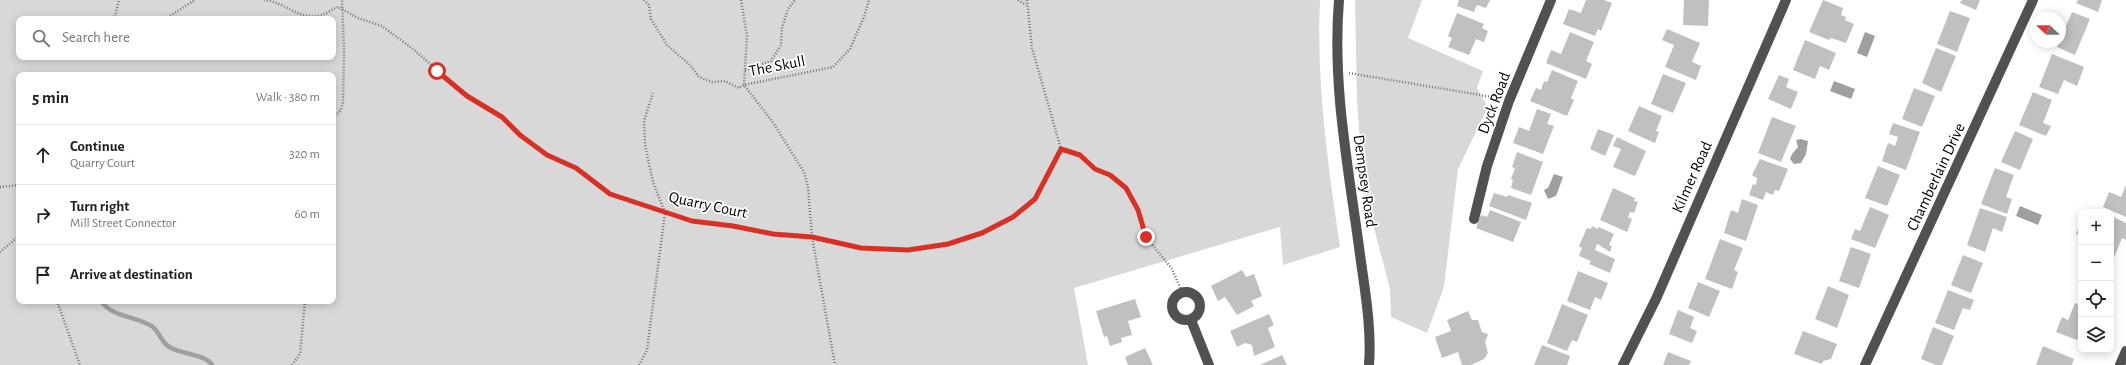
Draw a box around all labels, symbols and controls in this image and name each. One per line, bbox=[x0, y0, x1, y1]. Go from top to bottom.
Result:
north arrow bbox=[2030, 12, 2066, 48]
search box bbox=[16, 16, 336, 60]
icon: search bbox=[30, 27, 52, 49]
text: Search here bbox=[62, 30, 130, 45]
street label: The Skull bbox=[748, 53, 806, 79]
route start bbox=[428, 62, 446, 80]
street label: Dyck Road bbox=[1475, 70, 1514, 137]
text: 5 min bbox=[32, 89, 69, 106]
text: Walk · 380 m bbox=[256, 91, 320, 104]
street label: Chamberlain Drive bbox=[1904, 121, 1968, 233]
street label: Dempsey Road bbox=[1350, 134, 1379, 228]
text: Continue bbox=[70, 139, 125, 154]
street label: Kilmer Road bbox=[1669, 139, 1715, 215]
icon: ahead bbox=[32, 144, 54, 166]
text: 320 m bbox=[289, 148, 320, 161]
text: Quarry Court bbox=[70, 157, 135, 170]
street label: Quarry Court bbox=[667, 189, 749, 222]
text: Turn right bbox=[70, 199, 129, 214]
icon: right bbox=[32, 204, 54, 226]
text: 60 m bbox=[294, 208, 320, 221]
map controls bbox=[2078, 209, 2114, 353]
button: + bbox=[2078, 209, 2114, 245]
text: Mill Street Connector bbox=[70, 217, 176, 230]
route end bbox=[1137, 228, 1155, 246]
button: − bbox=[2078, 245, 2114, 281]
icon: arrive bbox=[32, 264, 54, 286]
text: Arrive at destination bbox=[70, 267, 193, 282]
button: locate bbox=[2078, 281, 2114, 317]
button: layers bbox=[2078, 317, 2114, 353]

